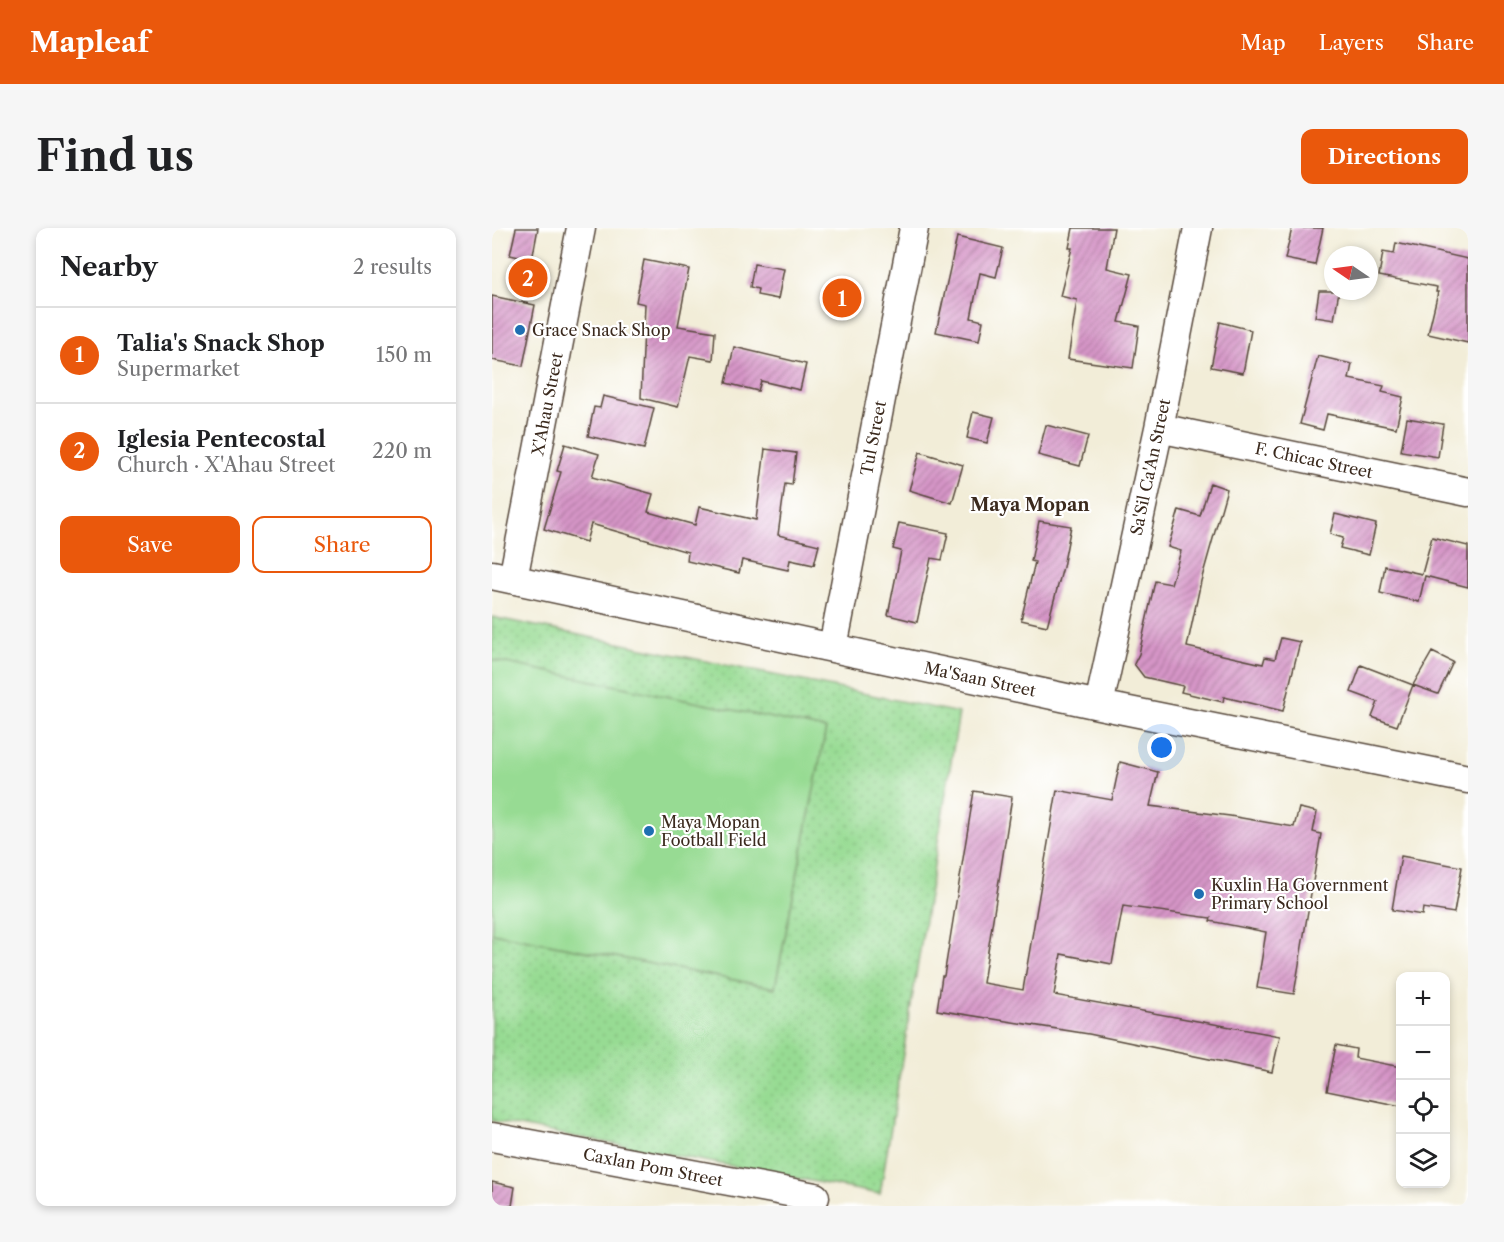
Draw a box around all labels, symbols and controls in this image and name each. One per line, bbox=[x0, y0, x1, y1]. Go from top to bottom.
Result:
text: Mapleaf bbox=[30, 25, 149, 59]
text: Map bbox=[1241, 30, 1286, 55]
text: Layers bbox=[1319, 30, 1384, 55]
text: Share bbox=[1417, 30, 1474, 55]
button: Directions bbox=[1301, 129, 1468, 184]
text: Find us bbox=[36, 130, 194, 182]
north arrow bbox=[1324, 246, 1378, 300]
text: Nearby bbox=[60, 251, 158, 283]
text: 2 results bbox=[353, 255, 432, 279]
pin: 2 bbox=[508, 256, 548, 300]
pin: 1 bbox=[822, 276, 862, 320]
place label: Grace Snack Shop bbox=[532, 320, 671, 340]
marker: Grace Snack Shop bbox=[513, 323, 527, 337]
text: Talia's Snack Shop bbox=[117, 330, 325, 357]
text: 1 bbox=[75, 343, 84, 367]
text: 150 m bbox=[376, 343, 432, 367]
street label: X'Ahau Street bbox=[527, 350, 567, 458]
text: Supermarket bbox=[117, 357, 240, 381]
street label: Sa'Sil Ca'An Street bbox=[1126, 397, 1174, 537]
street label: Tul Street bbox=[856, 399, 890, 477]
text: Iglesia Pentecostal bbox=[117, 426, 326, 453]
street label: F. Chicac Street bbox=[1253, 438, 1375, 482]
text: 2 bbox=[74, 439, 85, 463]
text: 220 m bbox=[372, 439, 432, 463]
text: Church · X'Ahau Street bbox=[117, 453, 335, 477]
district label: Maya Mopan bbox=[970, 494, 1090, 516]
button: Save bbox=[60, 516, 240, 573]
button: Share bbox=[252, 516, 432, 573]
street label: Ma'Saan Street bbox=[922, 657, 1038, 701]
your location bbox=[1147, 733, 1176, 762]
place label: Maya Mopan Football Field bbox=[661, 812, 767, 850]
marker: Maya Mopan Football Field bbox=[642, 824, 656, 838]
place label: Kuxlin Ha Government Primary School bbox=[1211, 875, 1389, 913]
marker: Kuxlin Ha Government Primary School bbox=[1192, 887, 1206, 901]
map controls bbox=[1396, 972, 1450, 1188]
button: + bbox=[1396, 972, 1450, 1026]
button: − bbox=[1396, 1026, 1450, 1080]
button: locate bbox=[1396, 1080, 1450, 1134]
button: layers bbox=[1396, 1134, 1450, 1188]
street label: Caxlan Pom Street bbox=[581, 1144, 725, 1190]

